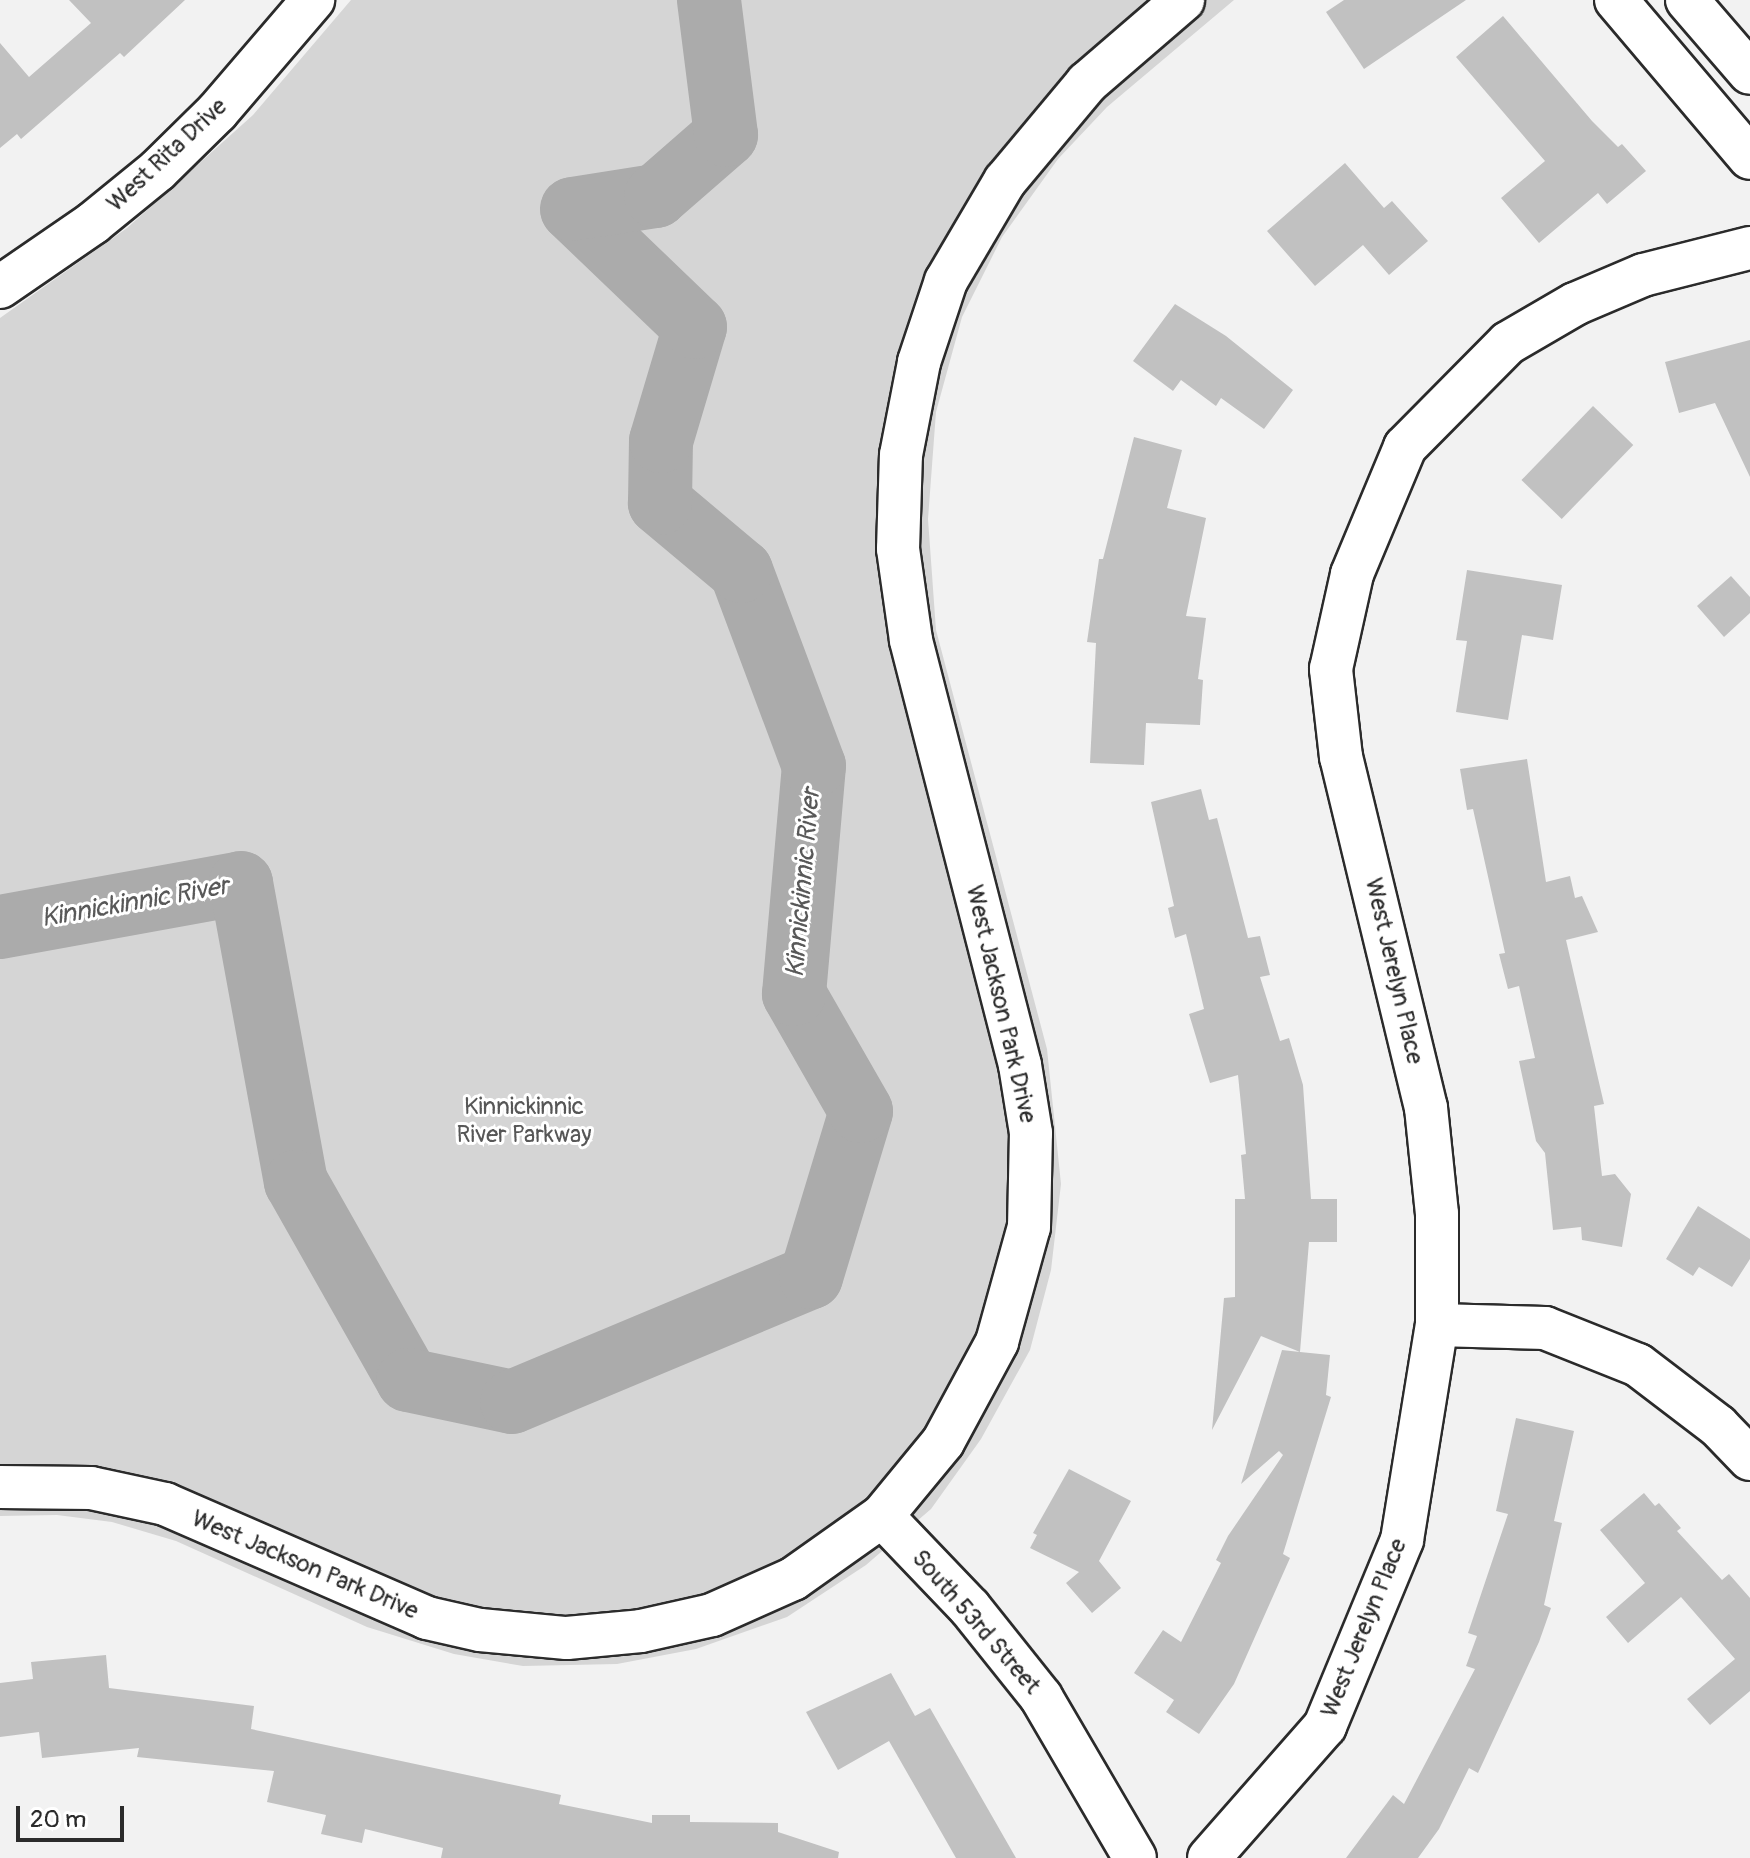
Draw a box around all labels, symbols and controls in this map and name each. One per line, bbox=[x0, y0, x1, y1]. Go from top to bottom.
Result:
street label: West Rita Drive bbox=[101, 92, 233, 218]
water label: Kinnickinnic River bbox=[780, 787, 828, 979]
water label: Kinnickinnic River bbox=[39, 871, 231, 935]
street label: West Jerelyn Place bbox=[1359, 875, 1429, 1067]
street label: West Jackson Park Drive bbox=[960, 882, 1042, 1126]
park label: Kinnickinnic River Parkway bbox=[457, 1093, 591, 1149]
street label: West Jackson Park Drive bbox=[187, 1504, 423, 1626]
street label: West Jerelyn Place bbox=[1315, 1534, 1413, 1722]
street label: South 53rd Street bbox=[906, 1544, 1046, 1700]
scale bar bbox=[20, 1790, 128, 1840]
text: 20 m bbox=[30, 1805, 86, 1834]

